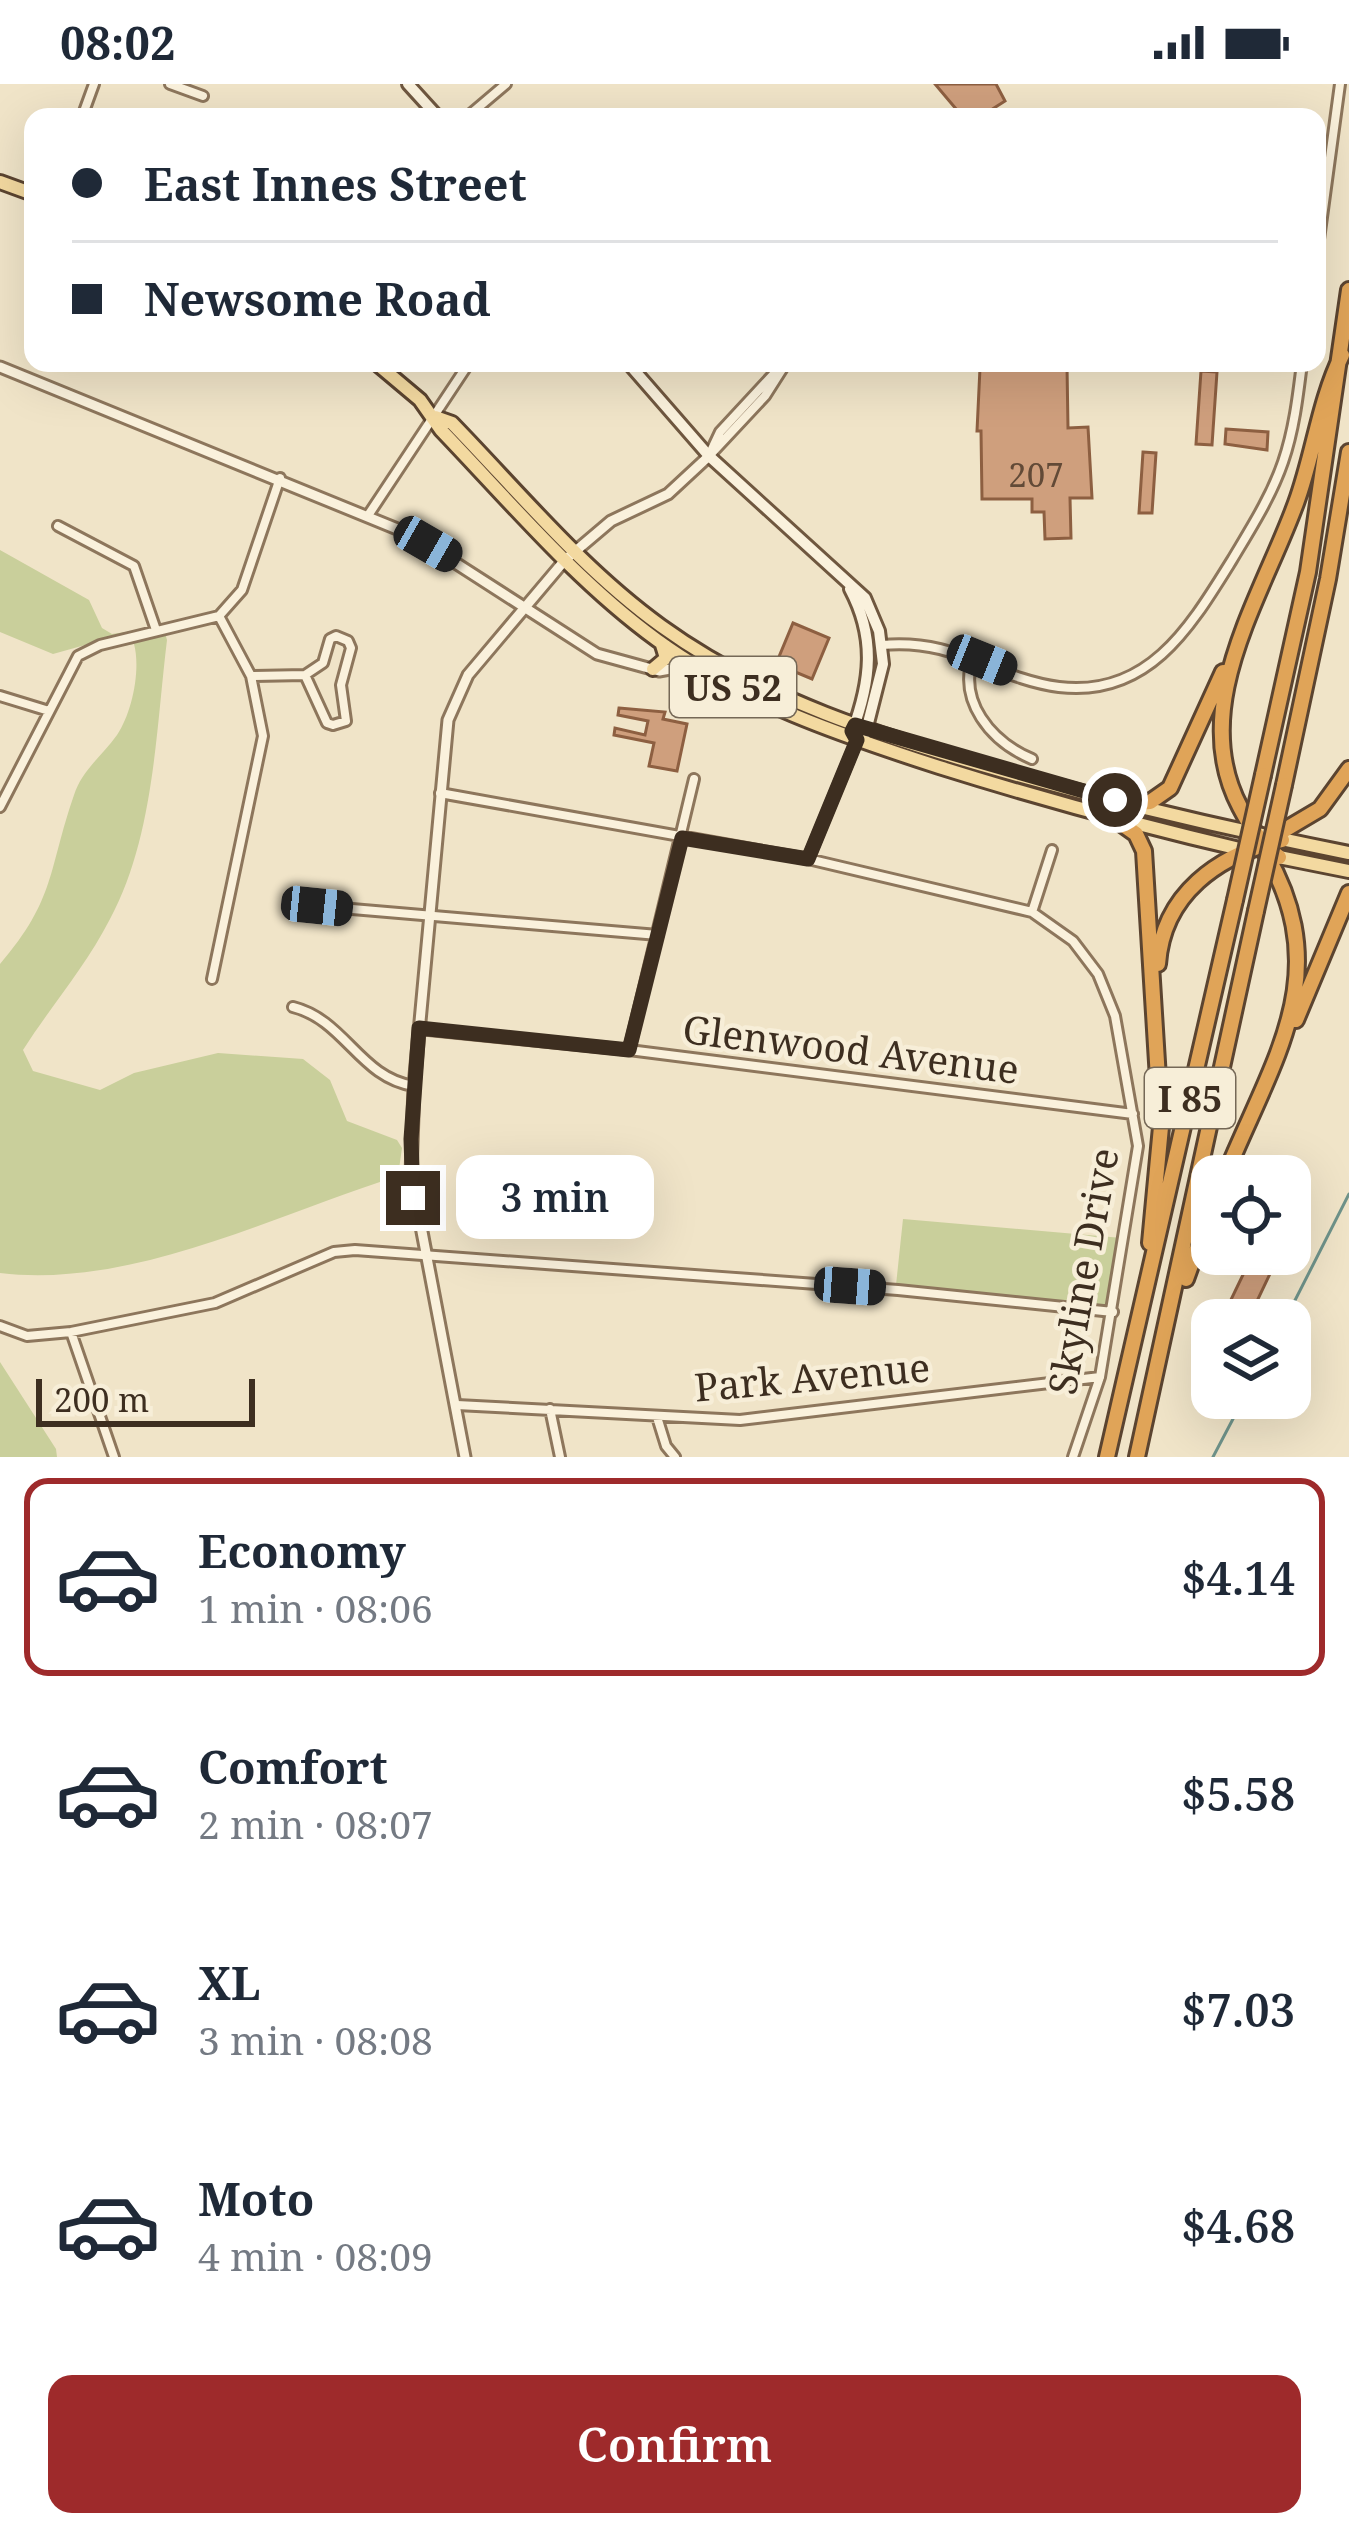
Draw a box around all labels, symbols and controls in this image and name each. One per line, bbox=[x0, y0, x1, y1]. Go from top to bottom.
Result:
text: 08:02 bbox=[60, 12, 175, 73]
text: East Innes Street bbox=[144, 153, 527, 214]
text: Newsome Road bbox=[144, 268, 491, 329]
house number: 207 bbox=[1008, 452, 1064, 497]
car bbox=[388, 510, 468, 578]
car bbox=[942, 630, 1022, 690]
road number: US 52 bbox=[670, 657, 796, 717]
route start bbox=[1088, 773, 1142, 827]
car bbox=[279, 884, 355, 928]
street label: Glenwood Avenue bbox=[680, 1001, 1022, 1095]
road number: I 85 bbox=[1145, 1068, 1235, 1128]
street label: Skyline Drive bbox=[1034, 1144, 1130, 1398]
map controls bbox=[1191, 1155, 1311, 1419]
button: locate bbox=[1191, 1155, 1311, 1275]
callout: 3 min bbox=[455, 1156, 653, 1240]
text: 3 min bbox=[501, 1170, 609, 1223]
route end bbox=[386, 1171, 440, 1225]
car bbox=[813, 1266, 887, 1306]
button: layers bbox=[1191, 1299, 1311, 1419]
street label: Park Avenue bbox=[692, 1339, 932, 1413]
scale bar bbox=[36, 1373, 255, 1426]
text: 200 m bbox=[54, 1377, 149, 1422]
text: Economy bbox=[198, 1520, 406, 1581]
icon: car bbox=[54, 1523, 162, 1631]
text: $4.14 bbox=[1181, 1547, 1295, 1608]
text: 1 min · 08:06 bbox=[198, 1581, 433, 1634]
text: Comfort bbox=[198, 1736, 388, 1797]
icon: car bbox=[54, 1739, 162, 1847]
text: $5.58 bbox=[1181, 1763, 1295, 1824]
text: 2 min · 08:07 bbox=[198, 1797, 433, 1850]
text: XL bbox=[198, 1952, 260, 2013]
icon: car bbox=[54, 1955, 162, 2063]
text: $7.03 bbox=[1181, 1979, 1295, 2040]
text: 3 min · 08:08 bbox=[198, 2013, 433, 2066]
text: Moto bbox=[198, 2168, 314, 2229]
icon: car bbox=[54, 2171, 162, 2279]
text: $4.68 bbox=[1181, 2195, 1295, 2256]
text: 4 min · 08:09 bbox=[198, 2229, 433, 2282]
button: Confirm bbox=[48, 2375, 1301, 2513]

